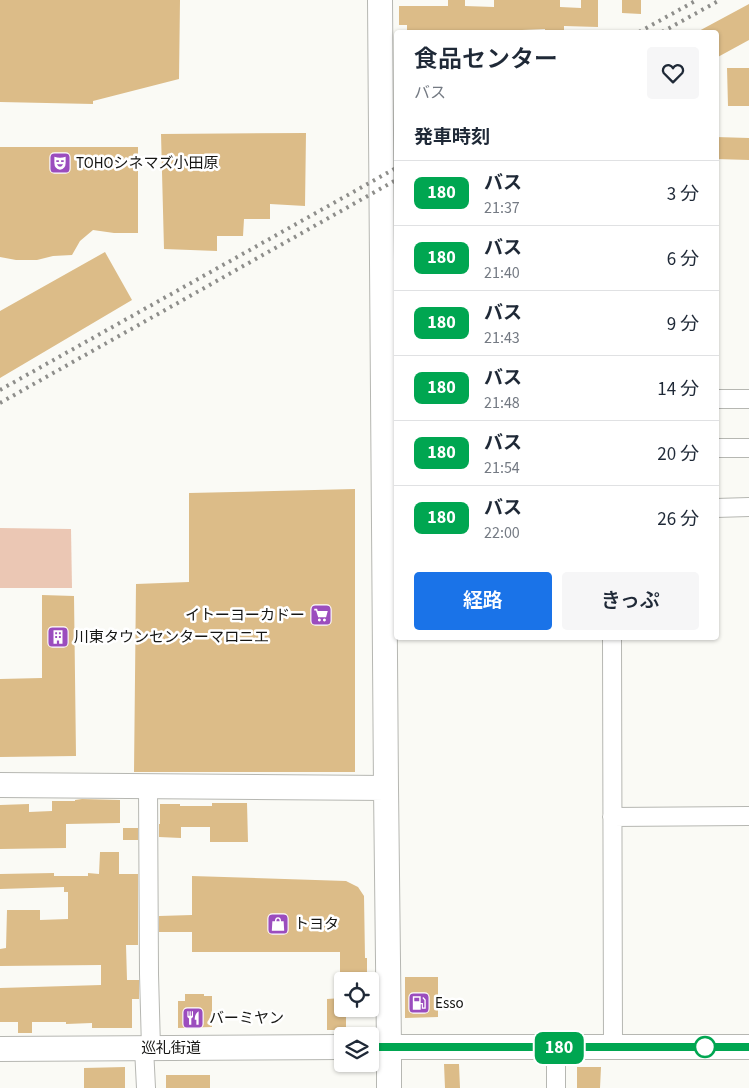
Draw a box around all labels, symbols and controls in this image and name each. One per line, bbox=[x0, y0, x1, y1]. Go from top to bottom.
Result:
text: 食品センター bbox=[414, 42, 558, 77]
button: heart bbox=[647, 47, 699, 99]
text: バス bbox=[414, 82, 446, 104]
text: 発車時刻 bbox=[414, 124, 490, 151]
theatre icon: TOHOシネマズ小田原 bbox=[48, 151, 72, 175]
place label: TOHOシネマズ小田原 bbox=[76, 153, 218, 174]
text: バス bbox=[484, 170, 522, 197]
text: 180 bbox=[427, 180, 456, 205]
text: 3 分 bbox=[667, 181, 699, 208]
text: 21:37 bbox=[484, 197, 520, 219]
text: バス bbox=[484, 235, 522, 262]
text: 180 bbox=[427, 245, 456, 270]
text: 6 分 bbox=[667, 246, 699, 273]
text: 21:40 bbox=[484, 262, 520, 284]
text: バス bbox=[484, 300, 522, 327]
text: 180 bbox=[427, 310, 456, 335]
text: 9 分 bbox=[667, 311, 699, 338]
text: 21:43 bbox=[484, 327, 520, 349]
text: バス bbox=[484, 365, 522, 392]
text: 180 bbox=[427, 375, 456, 400]
text: 14 分 bbox=[657, 376, 699, 403]
text: 21:48 bbox=[484, 392, 520, 414]
text: バス bbox=[484, 430, 522, 457]
text: 180 bbox=[427, 440, 456, 465]
text: 20 分 bbox=[657, 441, 699, 468]
text: 21:54 bbox=[484, 457, 520, 479]
text: バス bbox=[484, 495, 522, 522]
text: 180 bbox=[427, 505, 456, 530]
text: 26 分 bbox=[657, 506, 699, 533]
text: 22:00 bbox=[484, 522, 520, 544]
button: 経路 bbox=[414, 572, 552, 630]
button: きっぷ bbox=[562, 572, 699, 630]
supermarket icon: イトーヨーカドー bbox=[309, 603, 333, 627]
place label: イトーヨーカドー bbox=[185, 605, 305, 626]
building icon: 川東タウンセンターマロニエ bbox=[46, 625, 70, 649]
place label: 川東タウンセンターマロニエ bbox=[74, 627, 269, 648]
shop icon: トヨタ bbox=[266, 912, 290, 936]
place label: トヨタ bbox=[294, 914, 339, 935]
map controls bbox=[334, 972, 379, 1072]
button: locate bbox=[334, 972, 379, 1017]
fuel station icon: Esso bbox=[407, 991, 431, 1015]
place label: Esso bbox=[435, 993, 464, 1014]
restaurant icon: バーミヤン bbox=[181, 1006, 205, 1030]
place label: バーミヤン bbox=[209, 1008, 284, 1029]
button: layers bbox=[334, 1027, 379, 1072]
line badge: 180 bbox=[530, 1032, 588, 1064]
text: 180 bbox=[545, 1035, 573, 1060]
unlabelled marker bbox=[694, 1036, 716, 1058]
street label: 巡礼街道 bbox=[141, 1038, 201, 1059]

